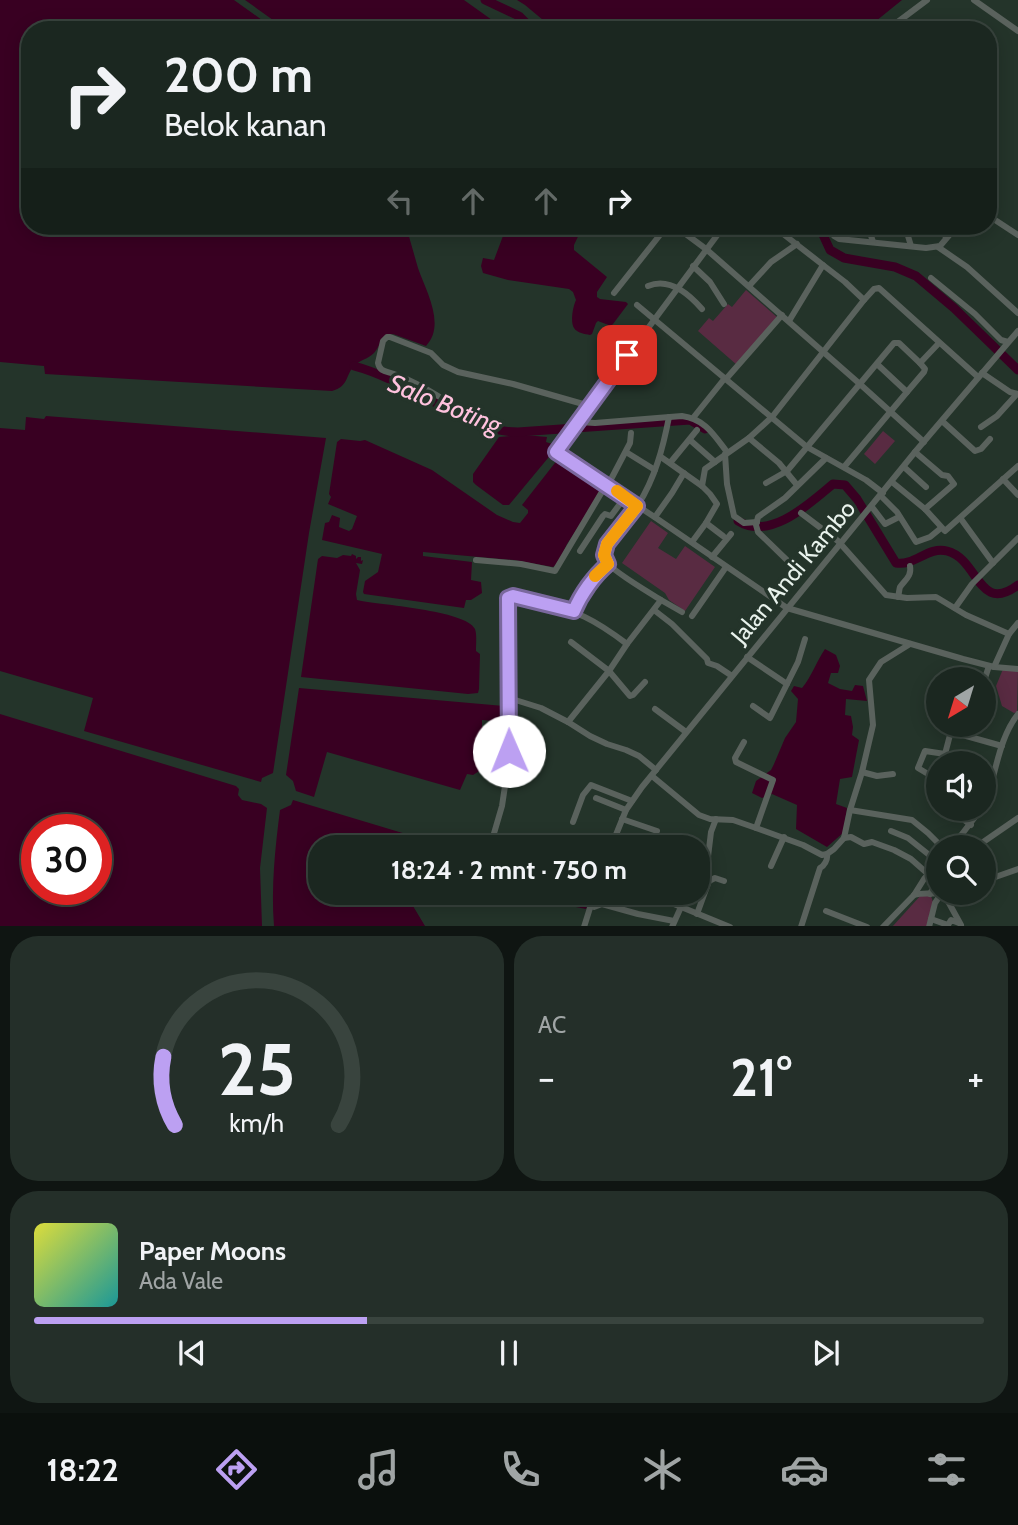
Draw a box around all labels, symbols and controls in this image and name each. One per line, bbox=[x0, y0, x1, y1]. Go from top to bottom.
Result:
text: 200 m bbox=[164, 45, 313, 104]
icon: right bbox=[49, 49, 140, 140]
text: Belok kanan bbox=[164, 105, 327, 144]
icon: left bbox=[381, 182, 419, 220]
icon: ahead bbox=[454, 182, 492, 220]
icon: ahead bbox=[527, 182, 565, 220]
icon: right bbox=[600, 182, 638, 220]
pin bbox=[597, 325, 657, 385]
icon: arrive bbox=[608, 336, 646, 374]
water label: Salo Boting bbox=[384, 367, 507, 442]
street label: Jalan Andi Kambo bbox=[724, 494, 861, 650]
north arrow bbox=[926, 667, 996, 737]
map controls bbox=[926, 667, 996, 905]
position arrow bbox=[472, 714, 546, 788]
button: sound bbox=[926, 751, 996, 821]
speed limit sign: 30 bbox=[21, 814, 112, 905]
button: search bbox=[926, 835, 996, 905]
text: 18:24 · 2 mnt · 750 m bbox=[391, 854, 627, 886]
text: AC bbox=[538, 1011, 566, 1039]
text: 25 bbox=[218, 1025, 296, 1113]
text: 21° bbox=[730, 1046, 792, 1109]
text: − bbox=[538, 1054, 555, 1101]
text: + bbox=[967, 1054, 984, 1101]
text: km/h bbox=[230, 1107, 284, 1137]
text: Paper Moons bbox=[139, 1235, 286, 1267]
text: Ada Vale bbox=[139, 1267, 223, 1295]
icon: previous bbox=[173, 1334, 211, 1372]
icon: pause bbox=[490, 1334, 528, 1372]
icon: next bbox=[807, 1334, 845, 1372]
icon: directions bbox=[212, 1445, 261, 1494]
icon: music bbox=[354, 1445, 403, 1494]
icon: phone bbox=[496, 1445, 545, 1494]
icon: climate bbox=[638, 1445, 687, 1494]
icon: car bbox=[780, 1445, 829, 1494]
icon: filters bbox=[922, 1445, 971, 1494]
text: 18:22 bbox=[47, 1450, 119, 1489]

